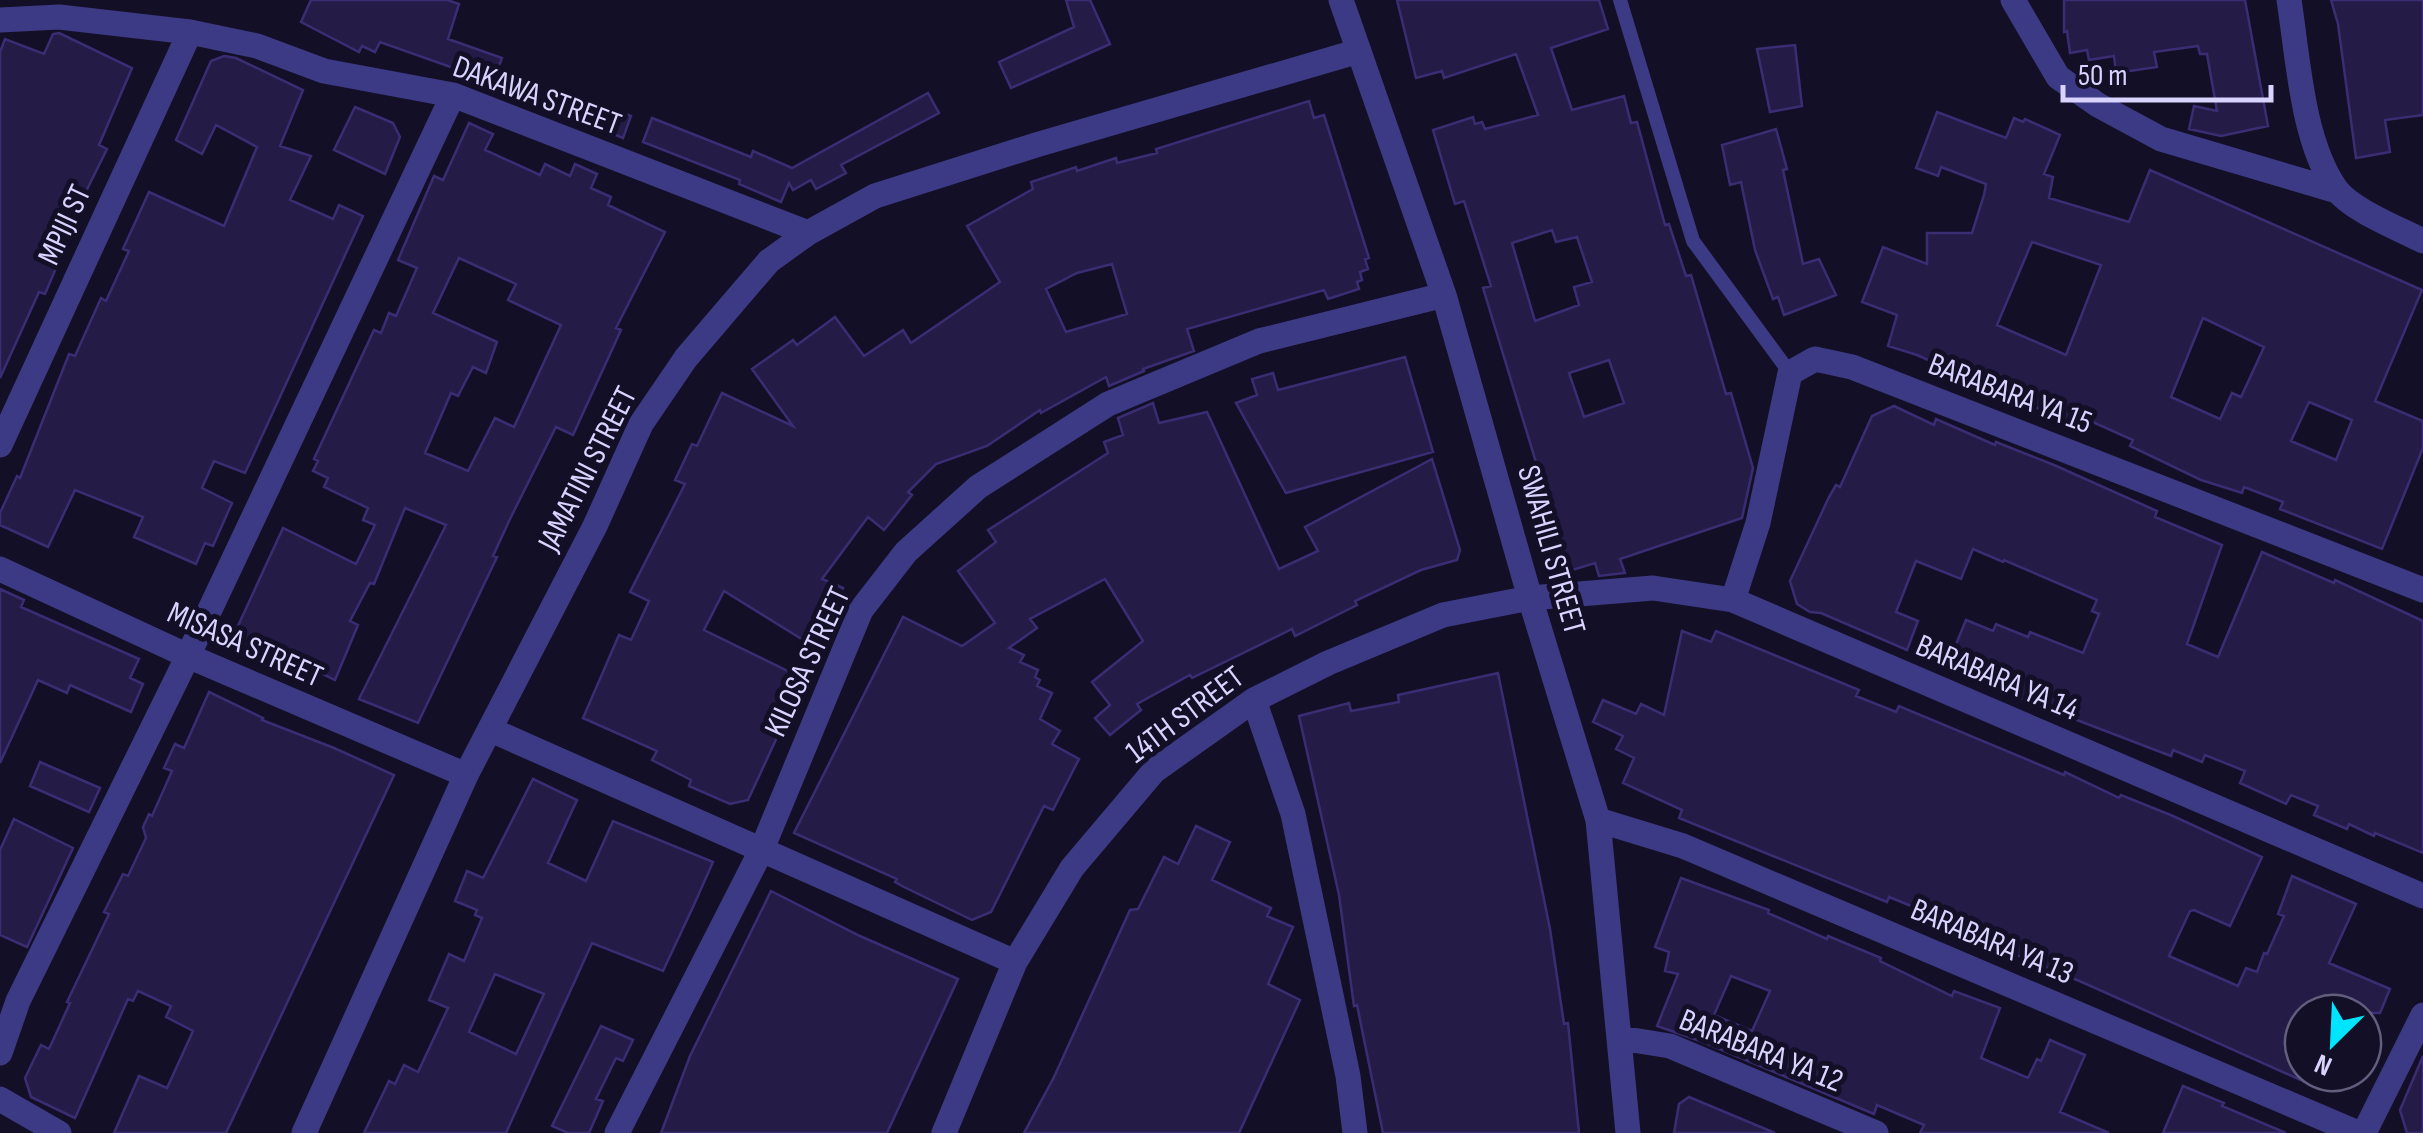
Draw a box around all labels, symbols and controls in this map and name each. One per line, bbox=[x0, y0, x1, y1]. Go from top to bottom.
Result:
scale bar bbox=[2063, 40, 2270, 102]
street label: DAKAWA STREET bbox=[448, 48, 626, 144]
text: 50 m bbox=[2078, 58, 2127, 94]
street label: MPIJI ST bbox=[30, 179, 100, 271]
street label: BARABARA YA 15 bbox=[1923, 345, 2097, 443]
street label: JAMATINI STREET bbox=[529, 380, 646, 559]
street label: SWAHILI STREET bbox=[1508, 461, 1594, 639]
street label: KILOSA STREET bbox=[756, 581, 860, 743]
street label: MISASA STREET bbox=[161, 593, 329, 697]
street label: BARABARA YA 14 bbox=[1910, 626, 2084, 730]
street label: 14TH STREET bbox=[1118, 658, 1252, 772]
street label: BARABARA YA 13 bbox=[1905, 890, 2079, 994]
north arrow bbox=[2283, 993, 2383, 1093]
street label: BARABARA YA 12 bbox=[1674, 1001, 1848, 1101]
text: N bbox=[2310, 1046, 2337, 1083]

